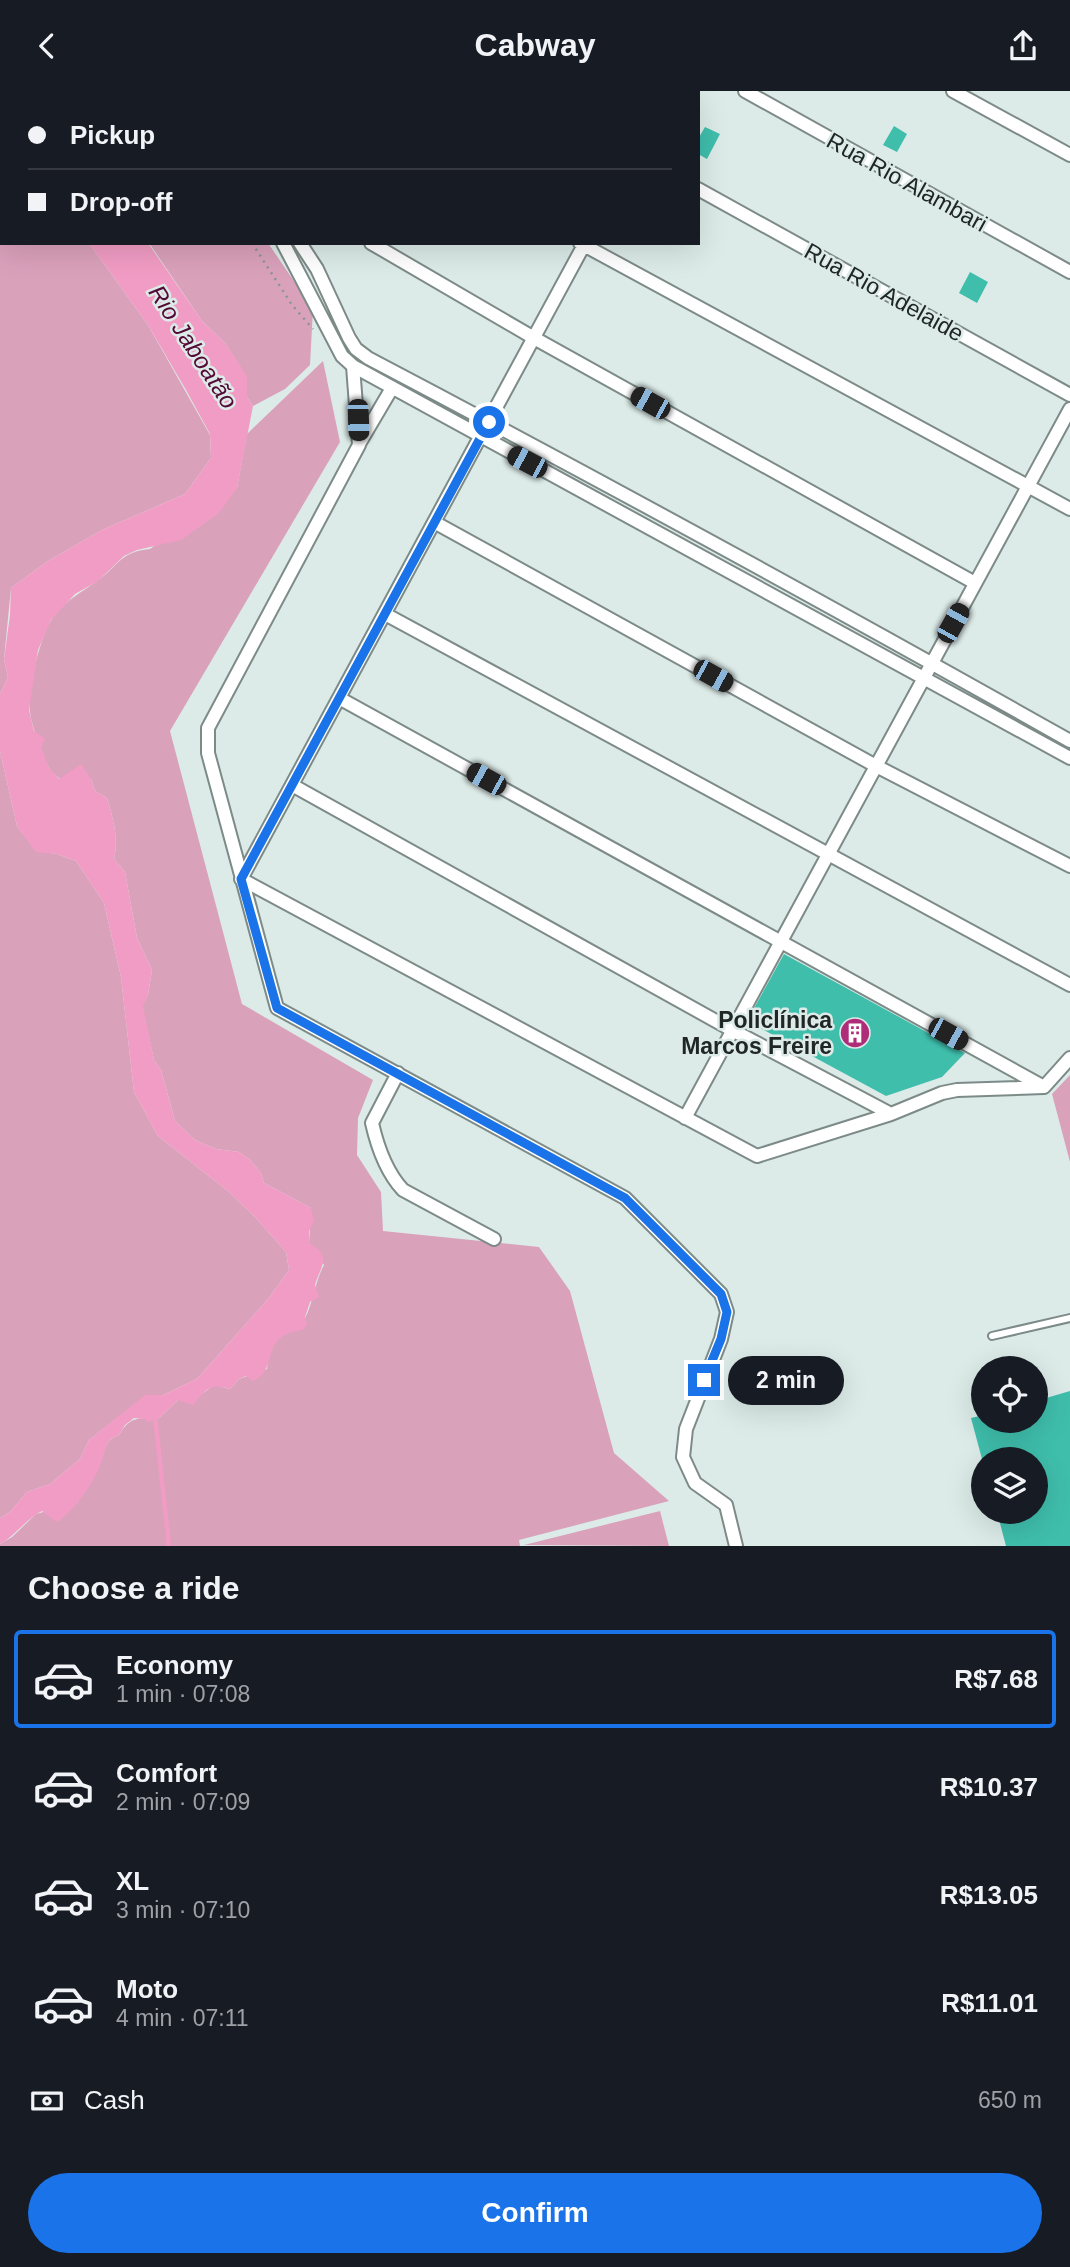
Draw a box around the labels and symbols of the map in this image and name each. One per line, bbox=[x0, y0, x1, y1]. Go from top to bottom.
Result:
street label: Rua Rio Alambari bbox=[822, 127, 992, 237]
street label: Rua Rio Adelaide bbox=[800, 238, 968, 346]
water label: Rio Jaboatão bbox=[144, 280, 243, 413]
car bbox=[627, 384, 674, 422]
car bbox=[347, 399, 370, 441]
route start bbox=[473, 406, 505, 438]
car bbox=[504, 443, 551, 481]
car bbox=[934, 600, 973, 646]
car bbox=[690, 657, 737, 695]
car bbox=[463, 760, 510, 798]
place label: Policlínica Marcos Freire bbox=[681, 1007, 832, 1059]
car bbox=[925, 1015, 972, 1053]
building icon: Policlínica Marcos Freire bbox=[838, 1016, 872, 1050]
callout: 2 min bbox=[728, 1355, 844, 1405]
route end bbox=[688, 1364, 720, 1396]

